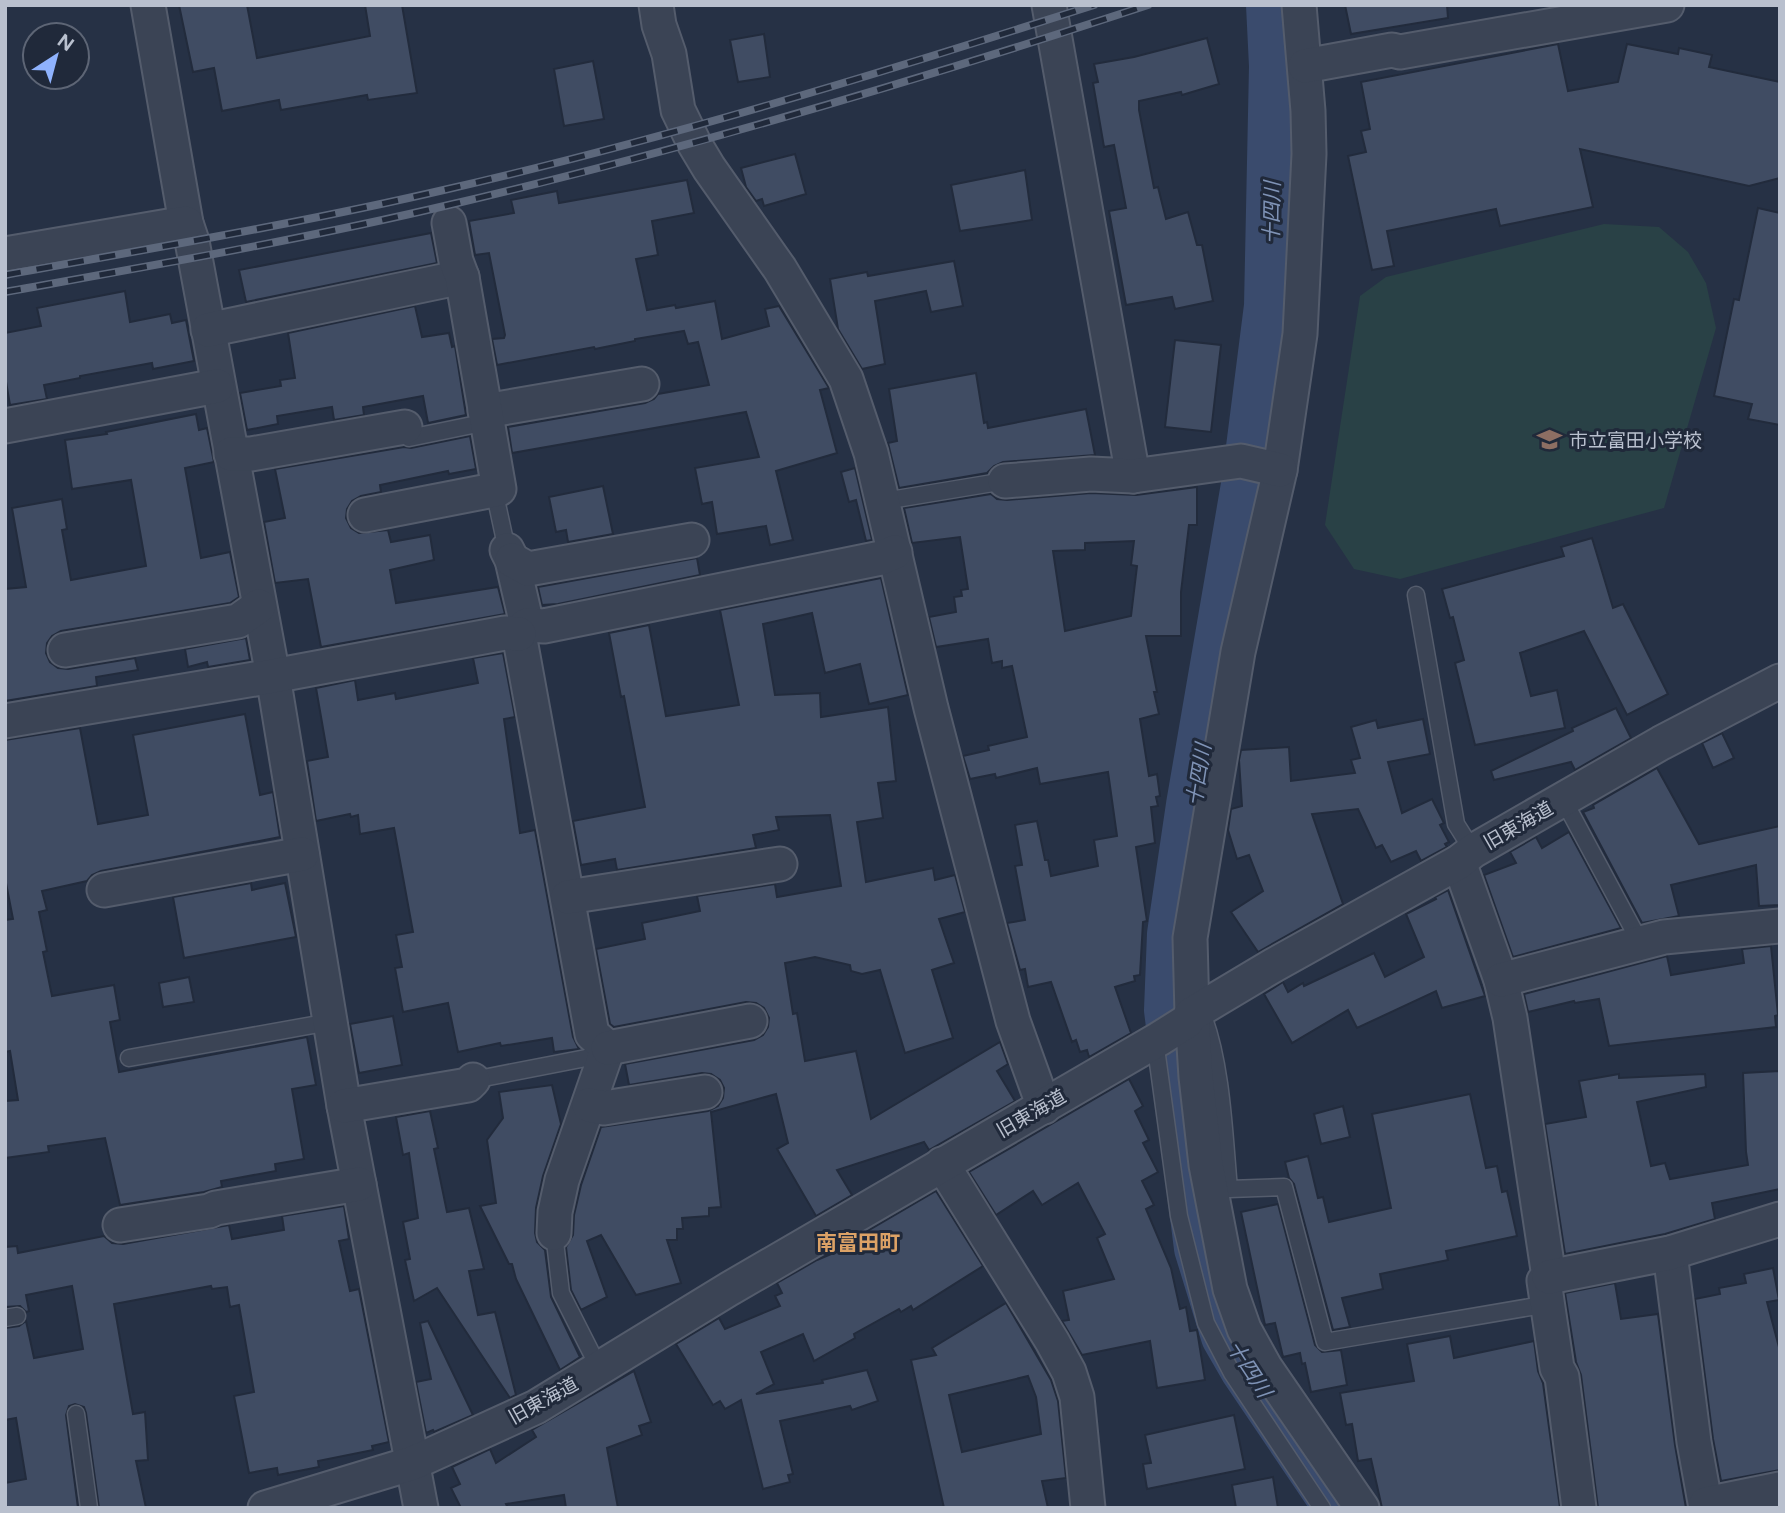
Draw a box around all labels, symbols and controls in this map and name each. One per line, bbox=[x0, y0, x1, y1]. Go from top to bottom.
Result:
north arrow bbox=[21, 21, 91, 91]
text: N bbox=[53, 29, 78, 56]
water label: 十四川 bbox=[1258, 179, 1285, 245]
school or university icon: 市立富田小学校 bbox=[1535, 426, 1563, 454]
place label: 市立富田小学校 bbox=[1569, 429, 1702, 452]
water label: 十四川 bbox=[1181, 740, 1216, 808]
street label: 旧東海道 bbox=[1480, 796, 1557, 854]
street label: 旧東海道 bbox=[993, 1084, 1070, 1142]
district label: 南富田町 bbox=[816, 1230, 900, 1255]
water label: 十四川 bbox=[1222, 1336, 1278, 1404]
street label: 旧東海道 bbox=[504, 1372, 582, 1429]

